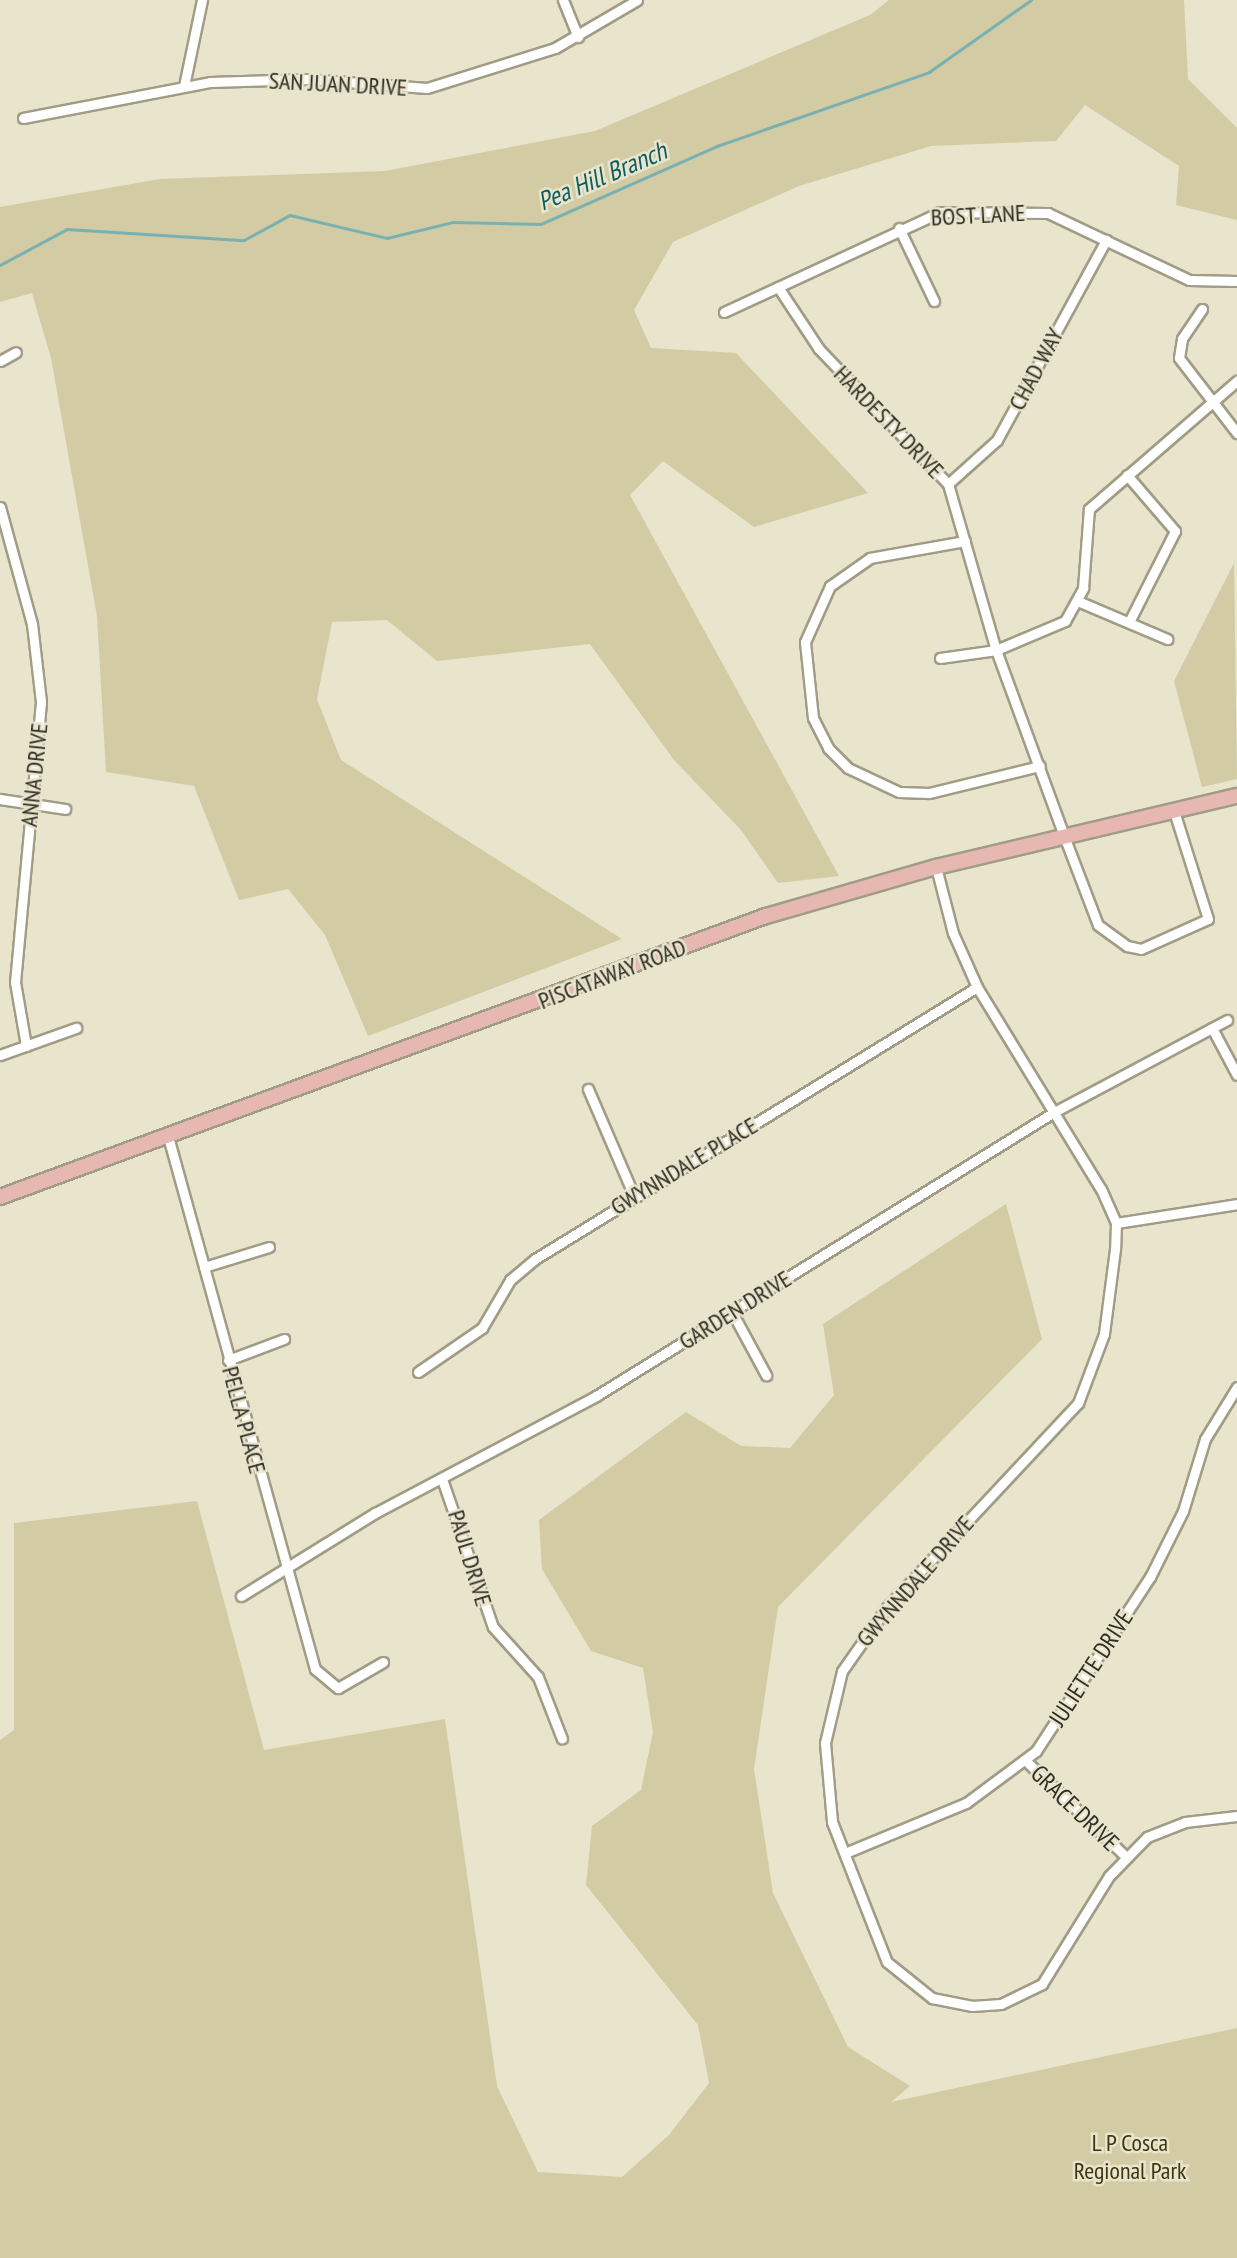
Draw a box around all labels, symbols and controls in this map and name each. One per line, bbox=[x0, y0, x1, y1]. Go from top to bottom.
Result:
street label: SAN JUAN DRIVE bbox=[268, 66, 408, 102]
water label: Pea Hill Branch bbox=[533, 135, 671, 217]
street label: BOST LANE bbox=[930, 198, 1026, 232]
street label: CHAD WAY bbox=[1002, 323, 1070, 415]
street label: HARDESTY DRIVE bbox=[828, 359, 950, 485]
street label: ANNA DRIVE bbox=[14, 721, 54, 829]
street label: PISCATAWAY ROAD bbox=[534, 933, 690, 1015]
street label: GWYNNDALE PLACE bbox=[605, 1111, 763, 1221]
street label: GARDEN DRIVE bbox=[674, 1264, 796, 1356]
street label: PELLA PLACE bbox=[216, 1363, 272, 1477]
street label: PAUL DRIVE bbox=[442, 1506, 498, 1610]
street label: GWYNNDALE DRIVE bbox=[850, 1510, 980, 1652]
street label: JULIETTE DRIVE bbox=[1043, 1605, 1139, 1731]
street label: GRACE DRIVE bbox=[1025, 1759, 1125, 1857]
park label: L P Cosca Regional Park bbox=[1074, 2129, 1186, 2185]

